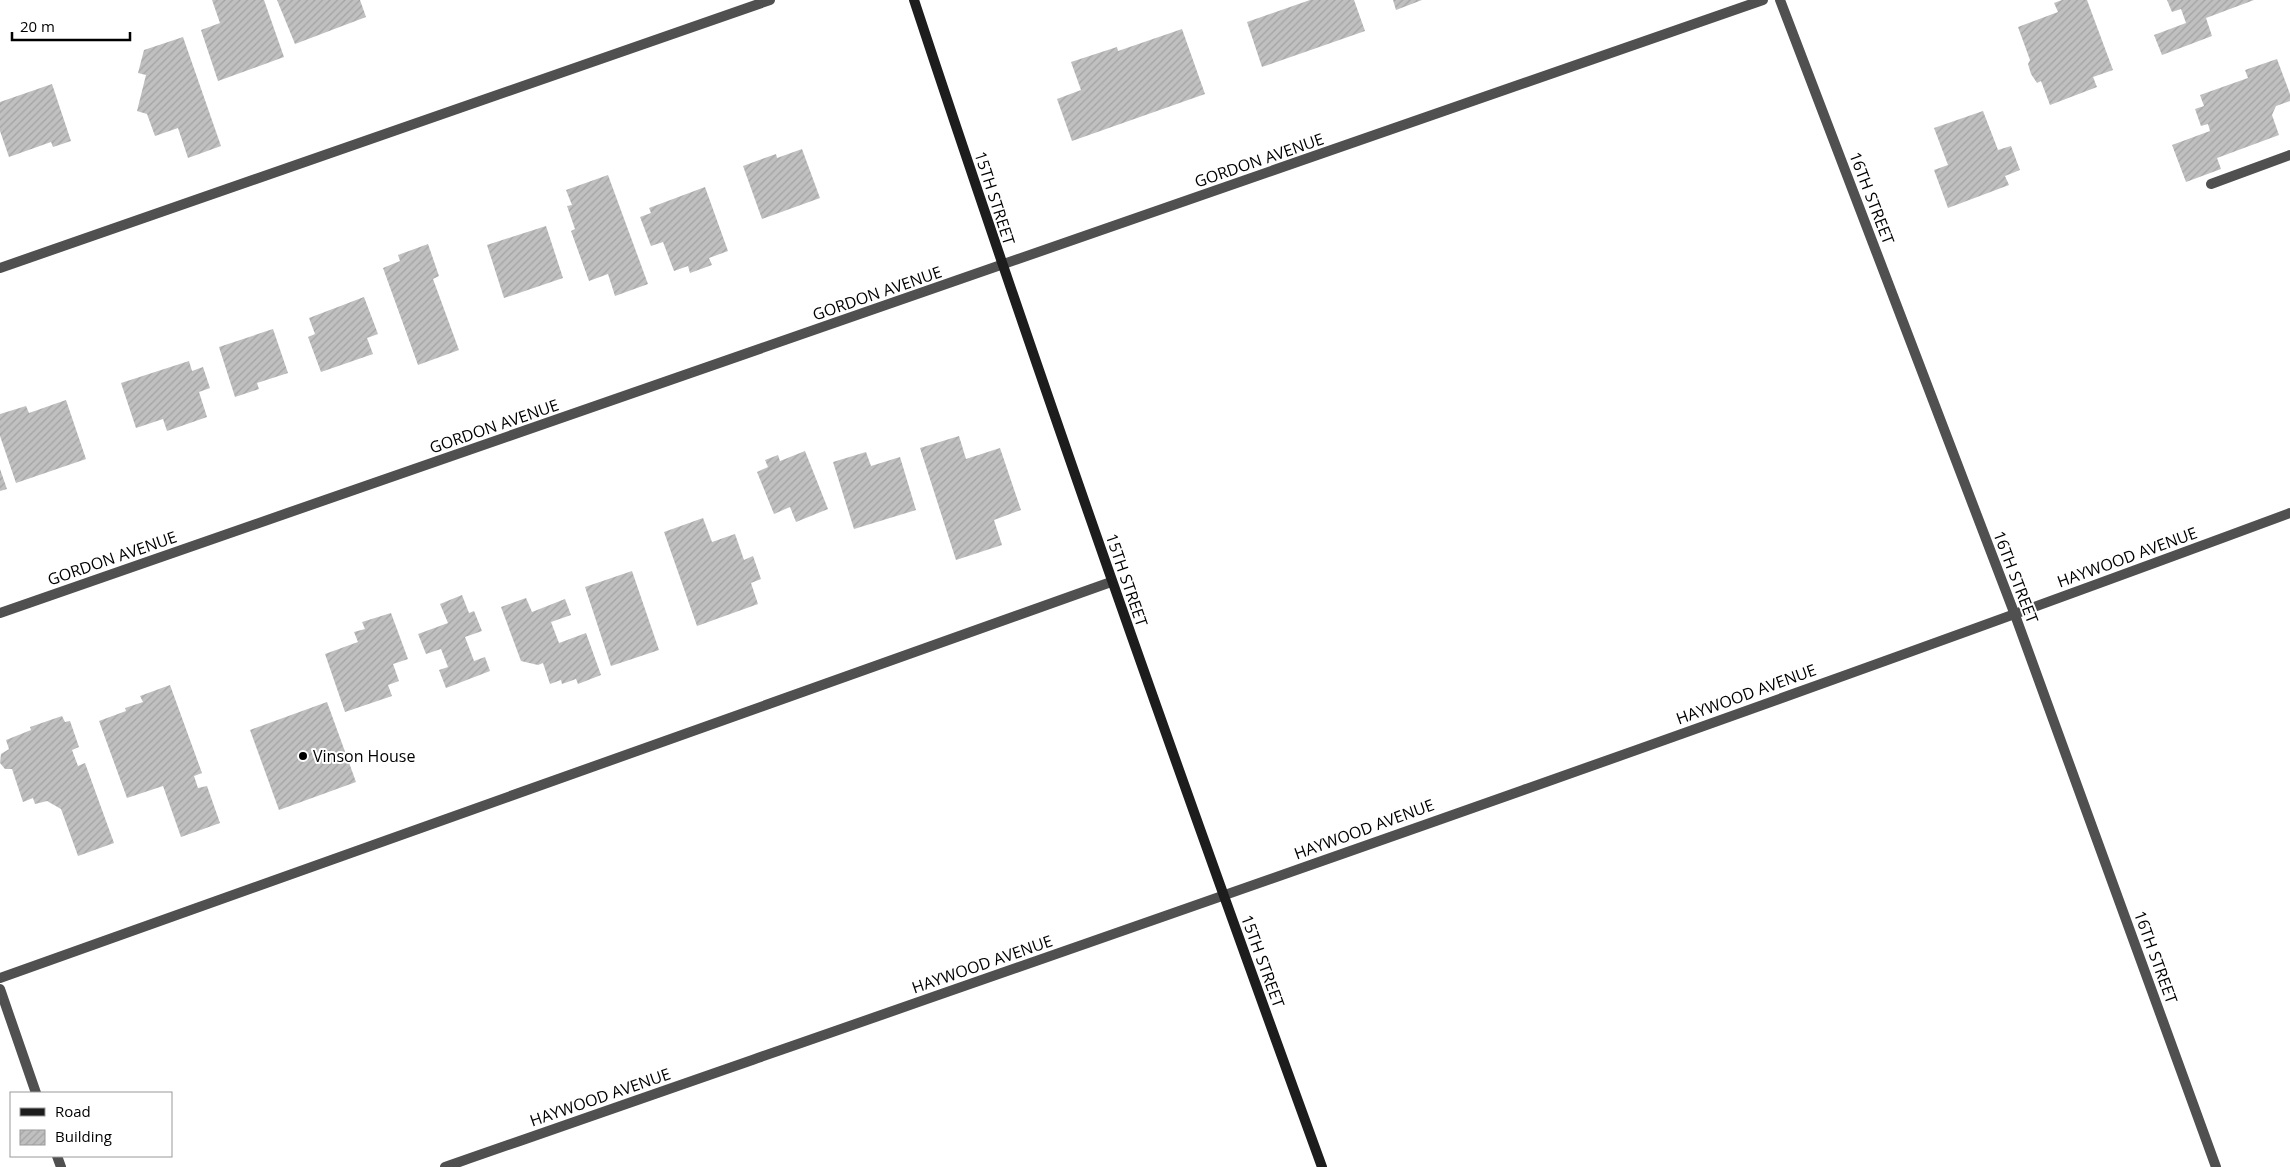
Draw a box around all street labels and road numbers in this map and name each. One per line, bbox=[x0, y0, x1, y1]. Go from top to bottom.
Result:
street label: GORDON AVENUE bbox=[1191, 128, 1327, 192]
street label: 15TH STREET bbox=[970, 148, 1021, 248]
street label: 16TH STREET bbox=[1844, 149, 1900, 247]
street label: GORDON AVENUE bbox=[809, 261, 945, 325]
street label: GORDON AVENUE bbox=[426, 394, 562, 458]
street label: HAYWOOD AVENUE bbox=[2054, 521, 2200, 593]
street label: GORDON AVENUE bbox=[44, 526, 180, 590]
street label: 16TH STREET bbox=[1988, 528, 2044, 626]
street label: 15TH STREET bbox=[1101, 531, 1153, 630]
street label: HAYWOOD AVENUE bbox=[1673, 658, 1819, 730]
street label: HAYWOOD AVENUE bbox=[1291, 793, 1437, 865]
street label: 16TH STREET bbox=[2129, 908, 2183, 1007]
street label: 15TH STREET bbox=[1236, 912, 1290, 1011]
street label: HAYWOOD AVENUE bbox=[909, 930, 1055, 998]
street label: HAYWOOD AVENUE bbox=[527, 1063, 673, 1131]

